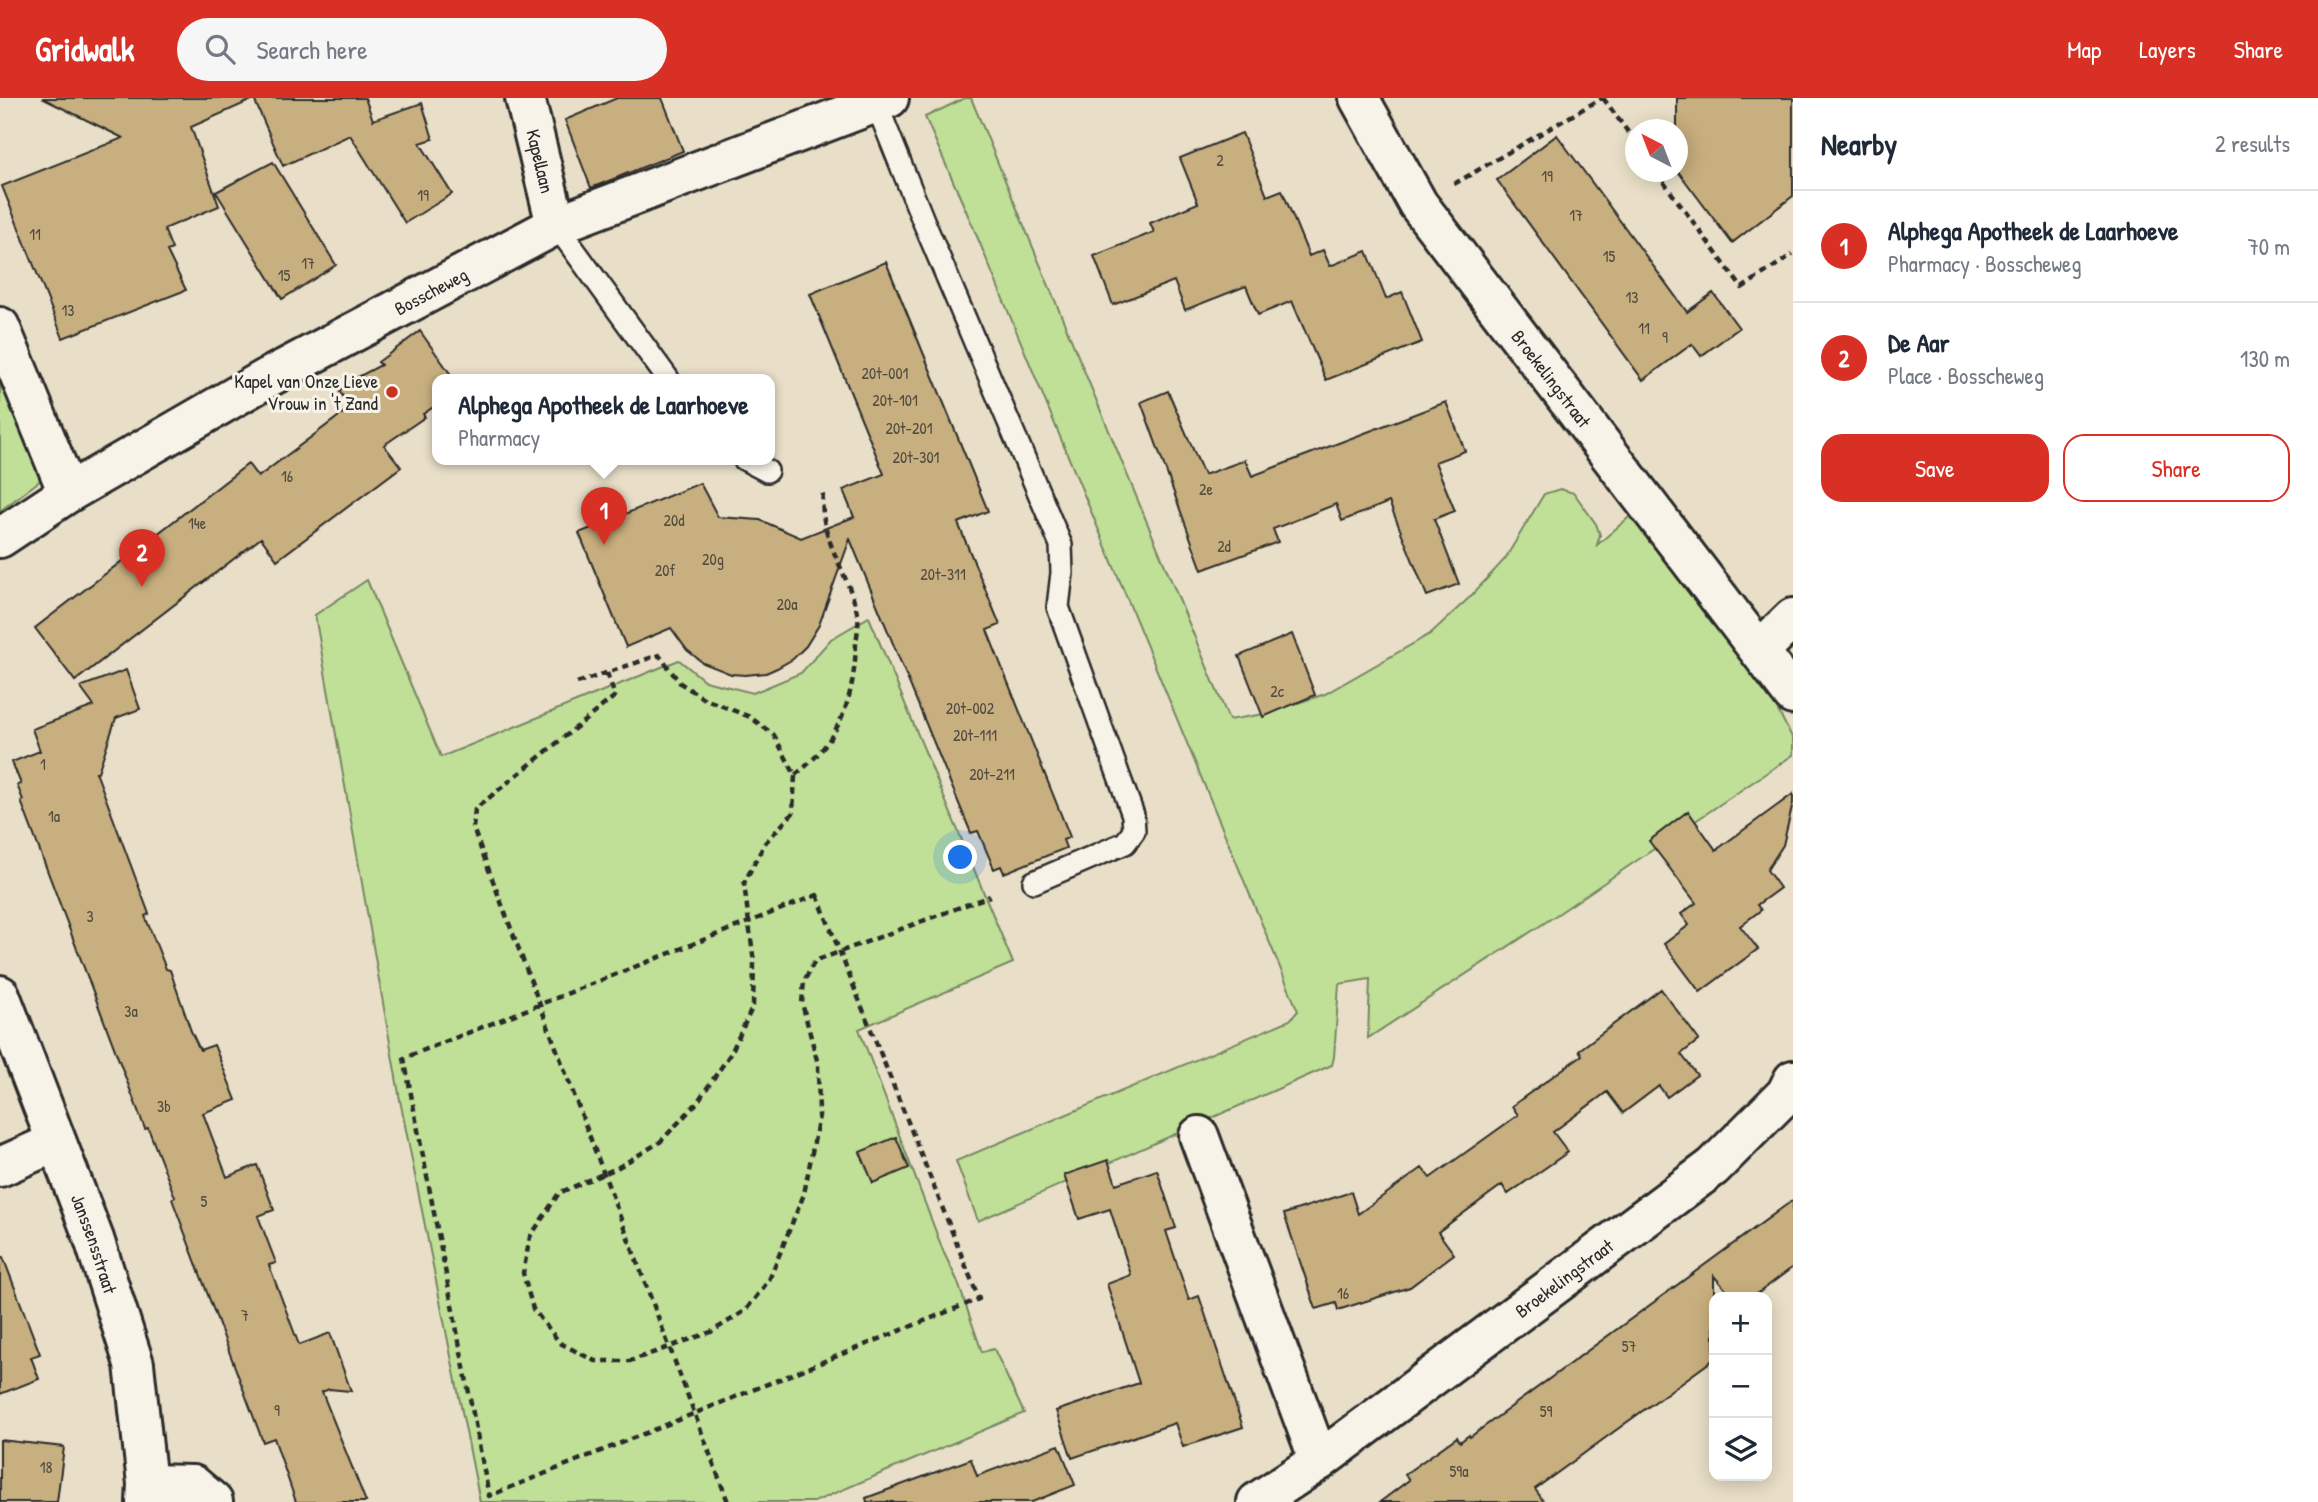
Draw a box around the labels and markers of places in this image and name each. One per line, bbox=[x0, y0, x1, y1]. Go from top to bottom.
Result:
place label: Kapel van Onze Lieve Vrouw in 't Zand bbox=[234, 368, 379, 416]
marker: Kapel van Onze Lieve Vrouw in 't Zand bbox=[384, 384, 400, 400]
pin: 1 bbox=[581, 487, 627, 545]
pin: 2 bbox=[119, 529, 165, 587]

